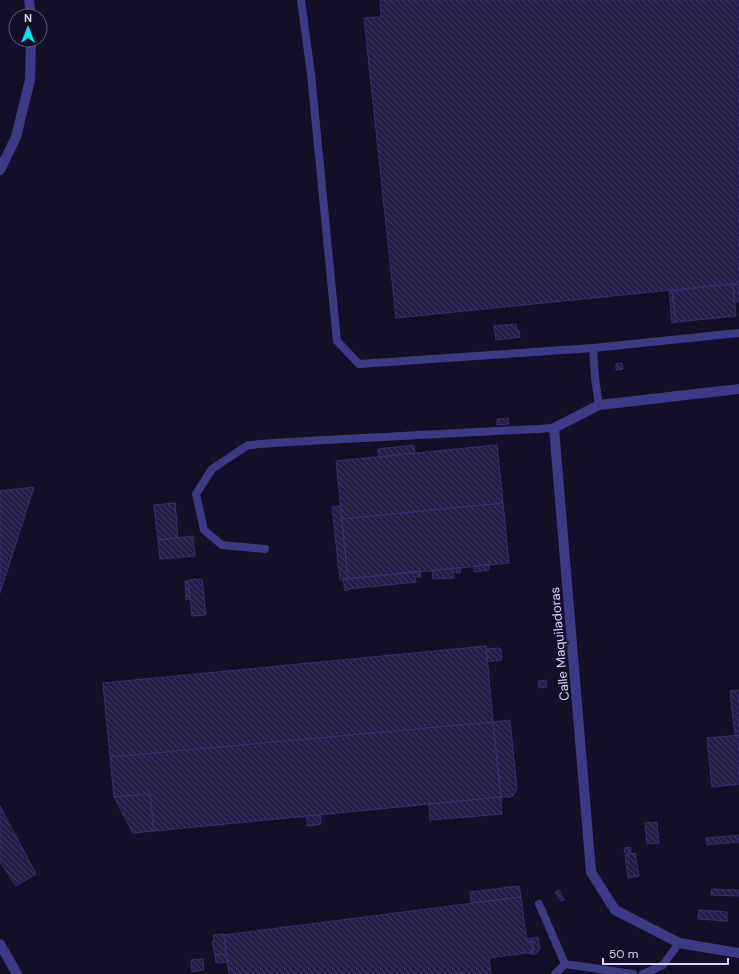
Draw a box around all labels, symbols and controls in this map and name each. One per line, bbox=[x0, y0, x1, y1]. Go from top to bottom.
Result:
north arrow bbox=[8, 8, 48, 48]
text: N bbox=[24, 11, 32, 25]
street label: Calle Maquiladoras bbox=[546, 586, 573, 701]
scale bar bbox=[603, 940, 728, 966]
text: 50 m bbox=[609, 946, 638, 962]

